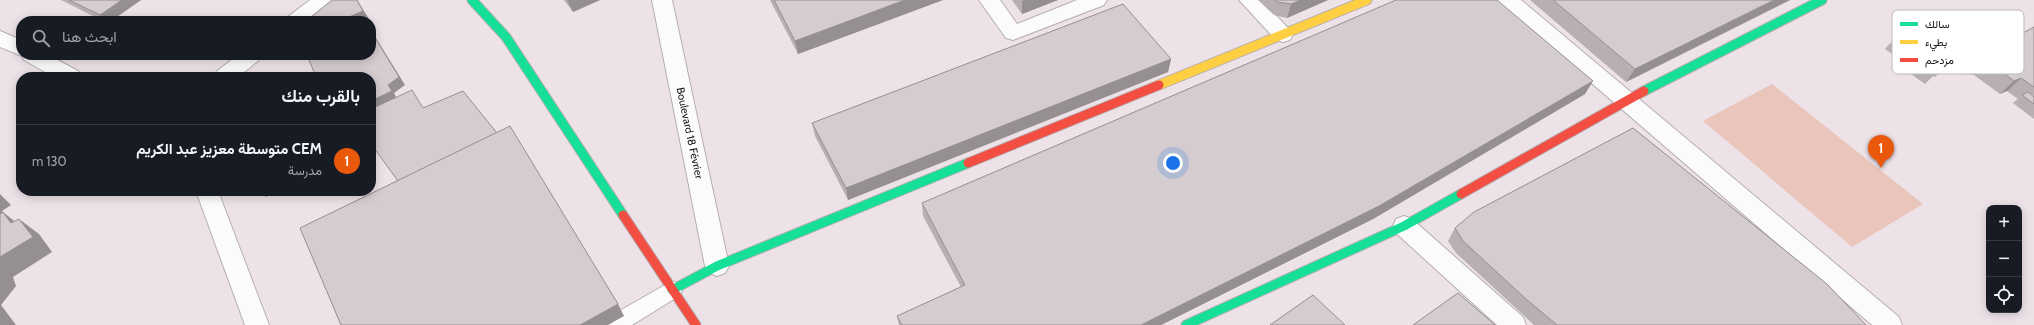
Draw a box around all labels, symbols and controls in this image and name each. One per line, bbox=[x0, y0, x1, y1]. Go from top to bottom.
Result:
legend bbox=[1892, 10, 2024, 74]
search box bbox=[16, 16, 376, 60]
text: سالك bbox=[1925, 17, 1950, 31]
icon: search bbox=[30, 27, 52, 49]
text: ابحث هنا bbox=[62, 28, 117, 46]
text: بطيء bbox=[1925, 35, 1947, 52]
text: مزدحم bbox=[1925, 53, 1954, 68]
text: بالقرب منك bbox=[282, 86, 360, 106]
street label: Boulevard 18 Février bbox=[673, 86, 707, 180]
pin: 1 bbox=[1868, 135, 1894, 168]
text: CEM متوسطة معزيز عبد الكريم bbox=[136, 140, 322, 158]
text: 130 m bbox=[32, 153, 67, 169]
text: 1 bbox=[345, 153, 349, 169]
your location bbox=[1163, 153, 1183, 173]
text: مدرسة bbox=[288, 162, 322, 178]
map controls bbox=[1986, 205, 2022, 313]
button: + bbox=[1986, 205, 2022, 241]
button: − bbox=[1986, 241, 2022, 277]
button: locate bbox=[1986, 277, 2022, 313]

